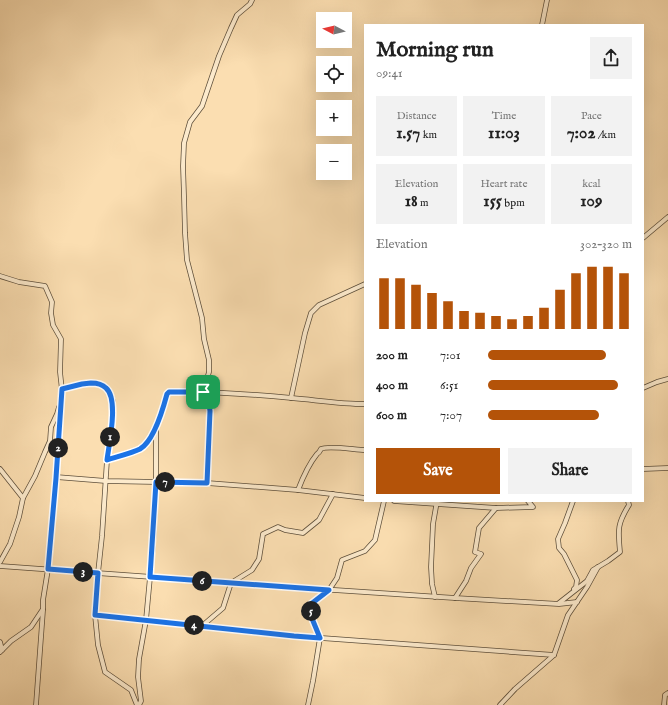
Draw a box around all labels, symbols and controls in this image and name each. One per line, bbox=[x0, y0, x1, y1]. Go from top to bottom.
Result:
north arrow bbox=[316, 12, 352, 48]
map controls bbox=[316, 12, 352, 180]
text: Morning run bbox=[376, 36, 494, 64]
button: share bbox=[590, 37, 632, 79]
button: locate bbox=[316, 56, 352, 92]
text: 09:41 bbox=[376, 65, 403, 82]
button: + bbox=[316, 100, 352, 136]
text: Distance bbox=[397, 109, 437, 123]
text: Time bbox=[492, 109, 516, 123]
text: Pace bbox=[581, 109, 602, 123]
text: 1.57 bbox=[396, 123, 420, 144]
text: 11:03 bbox=[488, 123, 520, 144]
text: 7:02 bbox=[567, 123, 595, 144]
text: km bbox=[420, 128, 437, 142]
text: /km bbox=[595, 128, 616, 142]
button: − bbox=[316, 144, 352, 180]
text: Elevation bbox=[395, 177, 438, 191]
text: Heart rate bbox=[481, 177, 527, 191]
text: kcal bbox=[582, 177, 601, 191]
text: 18 bbox=[405, 191, 418, 212]
text: 155 bbox=[483, 191, 502, 212]
text: 109 bbox=[580, 191, 602, 212]
text: m bbox=[418, 196, 429, 210]
text: bpm bbox=[502, 196, 525, 210]
text: Elevation bbox=[376, 236, 428, 253]
text: 302–320 m bbox=[580, 236, 632, 253]
text: 200 m bbox=[376, 347, 408, 364]
text: 7:01 bbox=[440, 347, 461, 364]
pin bbox=[186, 375, 220, 409]
text: 400 m bbox=[376, 377, 408, 394]
text: 6:51 bbox=[440, 377, 458, 394]
icon: arrive bbox=[192, 381, 214, 403]
text: 600 m bbox=[376, 407, 407, 424]
text: 7:07 bbox=[440, 407, 462, 424]
pin: 1 bbox=[100, 427, 120, 447]
text: 1 bbox=[108, 430, 112, 444]
pin: 2 bbox=[48, 438, 68, 458]
text: 2 bbox=[55, 441, 61, 455]
button: Save bbox=[376, 448, 500, 494]
button: Share bbox=[508, 448, 632, 494]
pin: 7 bbox=[155, 472, 175, 492]
text: 7 bbox=[162, 475, 168, 489]
pin: 3 bbox=[73, 562, 93, 582]
text: 3 bbox=[81, 565, 85, 579]
pin: 6 bbox=[192, 571, 212, 591]
text: 6 bbox=[200, 574, 204, 588]
pin: 5 bbox=[301, 601, 321, 621]
text: 5 bbox=[309, 604, 313, 618]
pin: 4 bbox=[184, 615, 204, 635]
text: 4 bbox=[191, 618, 197, 632]

